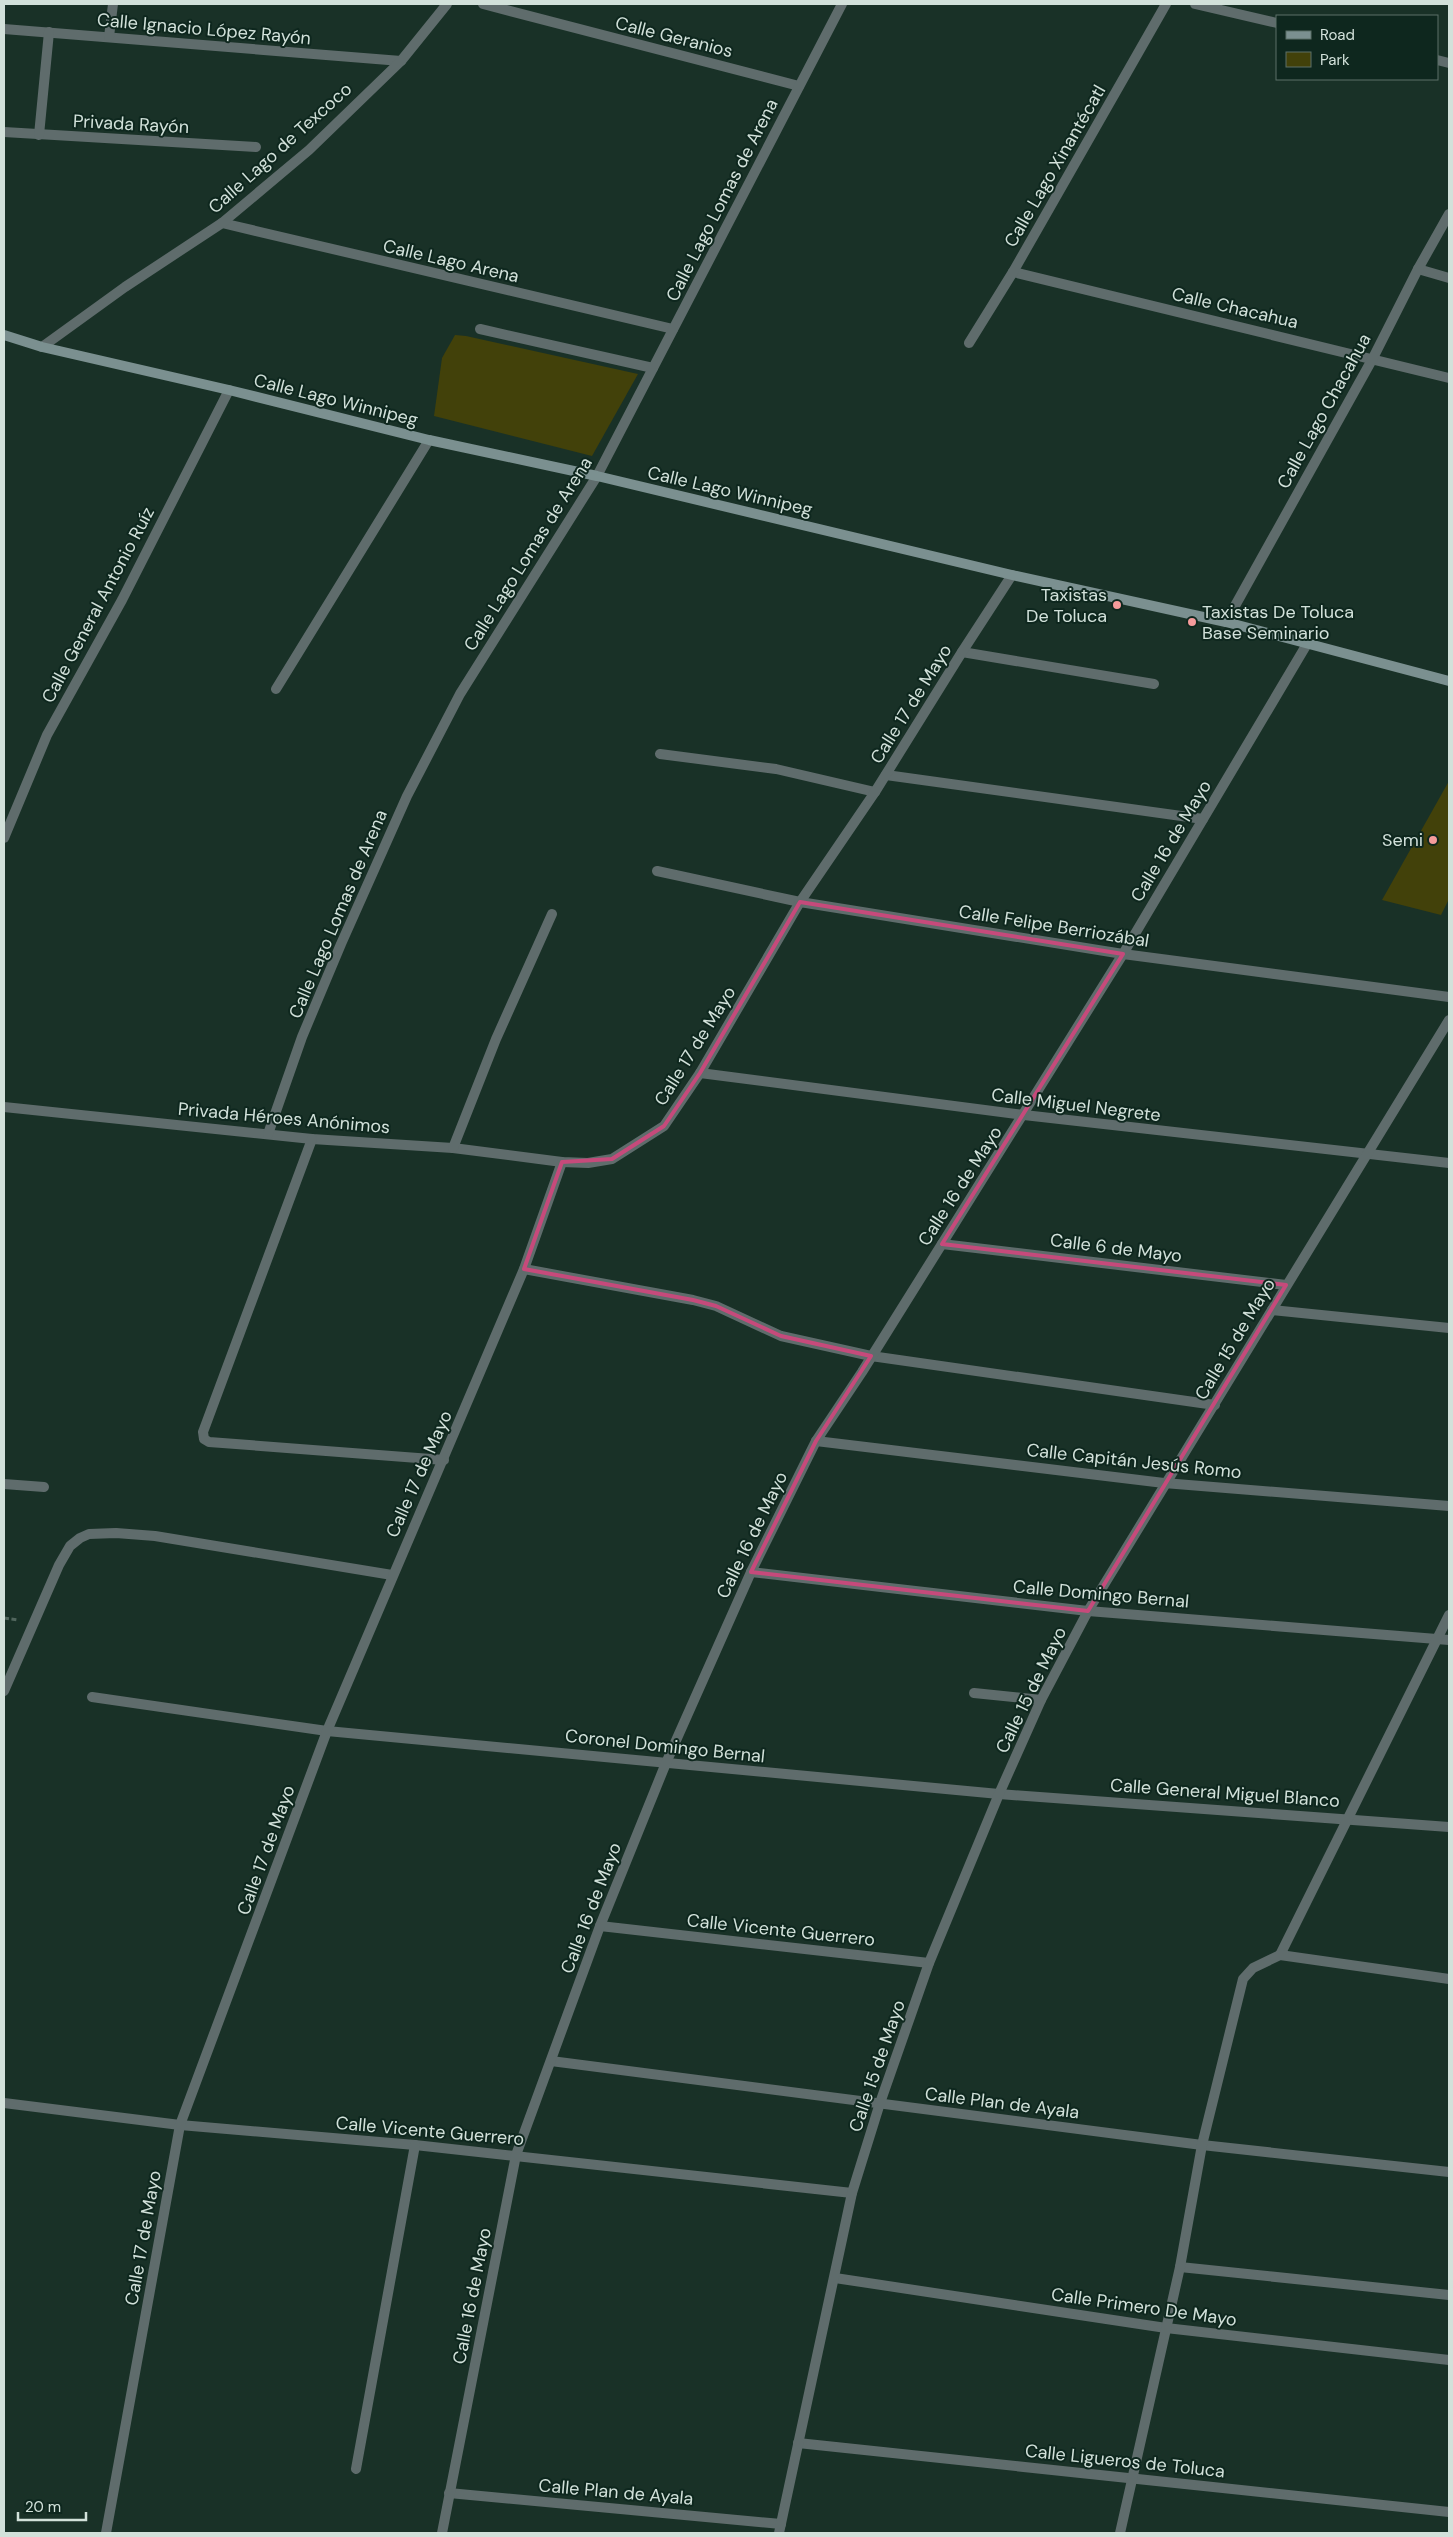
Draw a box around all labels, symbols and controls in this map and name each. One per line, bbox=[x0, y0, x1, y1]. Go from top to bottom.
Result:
street label: Calle Ignacio López Rayón bbox=[96, 8, 312, 50]
street label: Calle Geranios bbox=[613, 11, 735, 63]
legend bbox=[1276, 15, 1438, 80]
text: Road bbox=[1320, 25, 1355, 45]
text: Park bbox=[1320, 50, 1350, 70]
street label: Calle Lago de Texcoco bbox=[203, 77, 357, 219]
street label: Calle Lago Xinantécatl bbox=[999, 80, 1111, 252]
street label: Calle Lago Lomas de Arena bbox=[660, 95, 784, 305]
street label: Privada Rayón bbox=[72, 109, 190, 139]
street label: Calle Lago Arena bbox=[381, 234, 521, 288]
street label: Calle Chacahua bbox=[1169, 282, 1301, 334]
street label: Calle Lago Chacahua bbox=[1271, 329, 1377, 493]
street label: Calle Lago Winnipeg bbox=[251, 368, 421, 432]
street label: Calle Lago Lomas de Arena bbox=[458, 452, 598, 656]
street label: Calle Lago Winnipeg bbox=[645, 460, 815, 522]
street label: Calle General Antonio Ruíz bbox=[36, 503, 160, 707]
place label: Taxistas De Toluca bbox=[1026, 583, 1107, 628]
marker: Taxistas De Toluca bbox=[1111, 599, 1123, 611]
place label: Taxistas De Toluca Base Seminario bbox=[1202, 600, 1354, 645]
marker: Taxistas De Toluca Base Seminario bbox=[1186, 616, 1198, 628]
street label: Calle 17 de Mayo bbox=[865, 640, 957, 768]
street label: Calle 16 de Mayo bbox=[1125, 776, 1217, 906]
street label: Calle Lago Lomas de Arena bbox=[283, 806, 393, 1022]
place label: Semi bbox=[1382, 828, 1423, 852]
marker: Semi bbox=[1427, 834, 1439, 846]
street label: Calle Felipe Berriozábal bbox=[957, 899, 1151, 953]
street label: Calle 17 de Mayo bbox=[649, 982, 741, 1110]
street label: Calle Miguel Negrete bbox=[990, 1083, 1162, 1127]
street label: Privada Héroes Anónimos bbox=[177, 1097, 391, 1139]
street label: Calle 16 de Mayo bbox=[912, 1121, 1008, 1251]
street label: Calle 6 de Mayo bbox=[1049, 1228, 1183, 1268]
street label: Calle 15 de Mayo bbox=[1189, 1274, 1281, 1404]
street label: Calle 17 de Mayo bbox=[380, 1407, 458, 1541]
street label: Calle Capitán Jesús Romo bbox=[1025, 1438, 1243, 1484]
street label: Calle 16 de Mayo bbox=[711, 1468, 793, 1602]
street label: Calle Domingo Bernal bbox=[1012, 1574, 1190, 1614]
street label: Calle 15 de Mayo bbox=[990, 1623, 1072, 1757]
street label: Coronel Domingo Bernal bbox=[564, 1724, 766, 1768]
street label: Calle General Miguel Blanco bbox=[1109, 1773, 1341, 1813]
street label: Calle 17 de Mayo bbox=[231, 1782, 301, 1918]
street label: Calle 16 de Mayo bbox=[555, 1839, 627, 1977]
street label: Calle Vicente Guerrero bbox=[686, 1908, 876, 1952]
street label: Calle 15 de Mayo bbox=[843, 1997, 911, 2135]
street label: Calle Plan de Ayala bbox=[923, 2082, 1081, 2124]
street label: Calle Vicente Guerrero bbox=[335, 2111, 525, 2151]
street label: Calle 17 de Mayo bbox=[119, 2169, 167, 2307]
street label: Calle 16 de Mayo bbox=[447, 2226, 497, 2366]
street label: Calle Primero De Mayo bbox=[1050, 2282, 1238, 2332]
street label: Calle Ligueros de Toluca bbox=[1024, 2439, 1226, 2483]
street label: Calle Plan de Ayala bbox=[538, 2473, 694, 2511]
scale bar bbox=[18, 2490, 85, 2522]
text: 20 m bbox=[25, 2497, 61, 2517]

